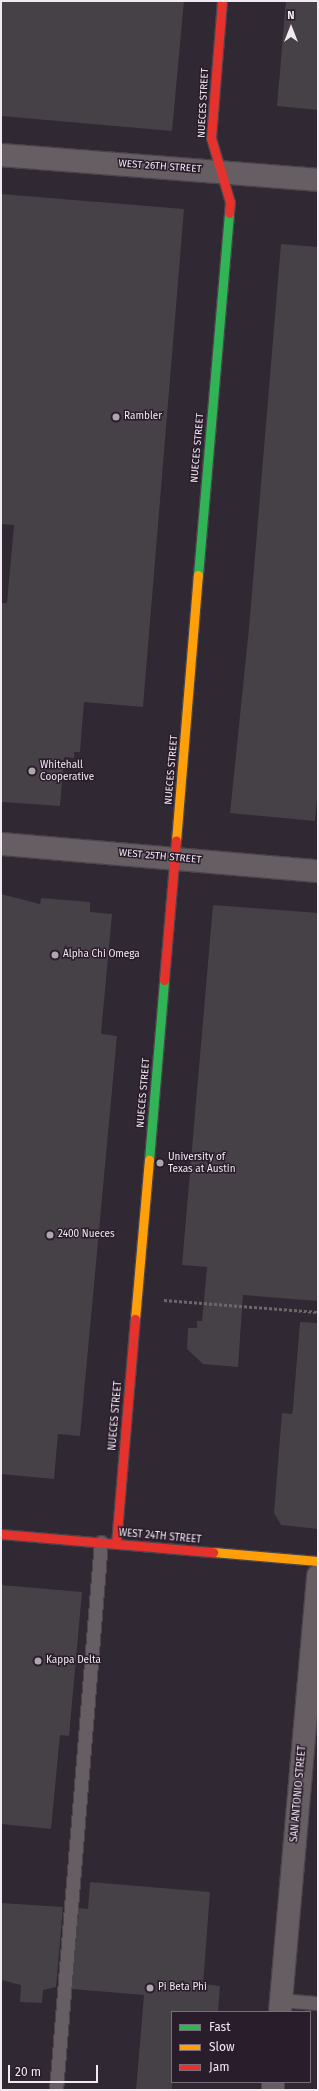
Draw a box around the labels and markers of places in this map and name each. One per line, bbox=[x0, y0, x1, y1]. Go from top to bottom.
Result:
place label: Rambler bbox=[124, 411, 162, 423]
marker: Rambler bbox=[111, 412, 121, 422]
place label: Whitehall Cooperative bbox=[40, 759, 94, 782]
marker: Whitehall Cooperative bbox=[27, 766, 37, 776]
place label: Alpha Chi Omega bbox=[63, 949, 140, 961]
marker: Alpha Chi Omega bbox=[50, 950, 60, 960]
place label: University of Texas at Austin bbox=[168, 1151, 236, 1174]
marker: University of Texas at Austin bbox=[155, 1158, 165, 1168]
place label: 2400 Nueces bbox=[58, 1229, 115, 1241]
marker: 2400 Nueces bbox=[45, 1230, 55, 1240]
place label: Kappa Delta bbox=[46, 1655, 101, 1667]
marker: Kappa Delta bbox=[33, 1656, 43, 1666]
place label: Pi Beta Phi bbox=[158, 1982, 207, 1994]
marker: Pi Beta Phi bbox=[145, 1983, 155, 1993]

